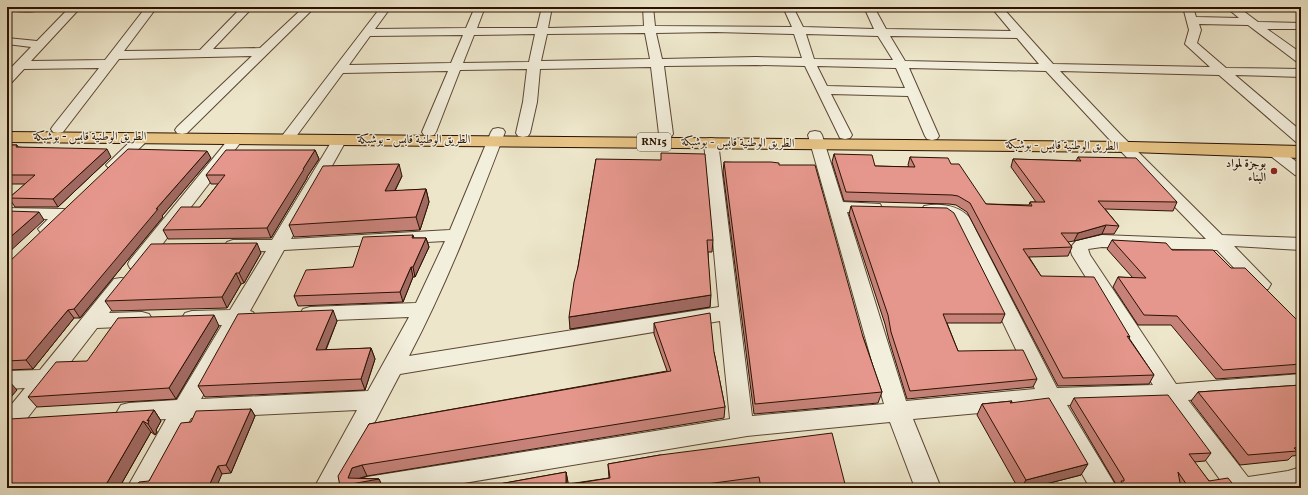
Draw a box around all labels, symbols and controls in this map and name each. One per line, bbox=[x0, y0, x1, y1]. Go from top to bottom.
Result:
street label: الطريق الوطنية قابس - بوشبكة bbox=[33, 129, 147, 145]
street label: الطريق الوطنية قابس - بوشبكة bbox=[357, 132, 471, 148]
road number: RN15 bbox=[637, 133, 671, 151]
street label: الطريق الوطنية قابس - بوشبكة bbox=[680, 134, 795, 152]
street label: الطريق الوطنية قابس - بوشبكة bbox=[1004, 137, 1119, 155]
place label: بوجزة لمواد البناء bbox=[1226, 156, 1266, 186]
marker: بوجزة لمواد البناء bbox=[1269, 166, 1279, 176]

